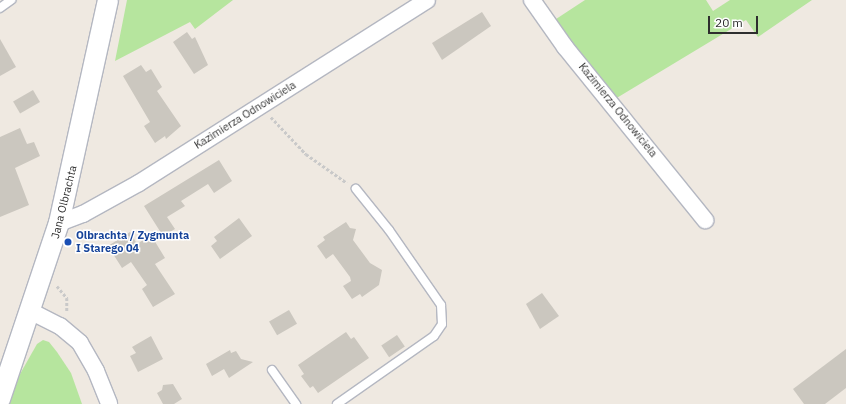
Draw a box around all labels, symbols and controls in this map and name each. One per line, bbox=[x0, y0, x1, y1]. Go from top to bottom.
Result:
scale bar bbox=[710, 8, 760, 34]
text: 20 m bbox=[715, 15, 743, 30]
street label: Kazimierza Odnowiciela bbox=[576, 60, 660, 160]
street label: Kazimierza Odnowiciela bbox=[192, 78, 298, 152]
street label: Jana Olbrachta bbox=[49, 164, 79, 240]
place label: Olbrachta / Zygmunta I Starego 04 bbox=[76, 229, 189, 255]
marker: Olbrachta / Zygmunta I Starego 04 bbox=[63, 237, 73, 247]

